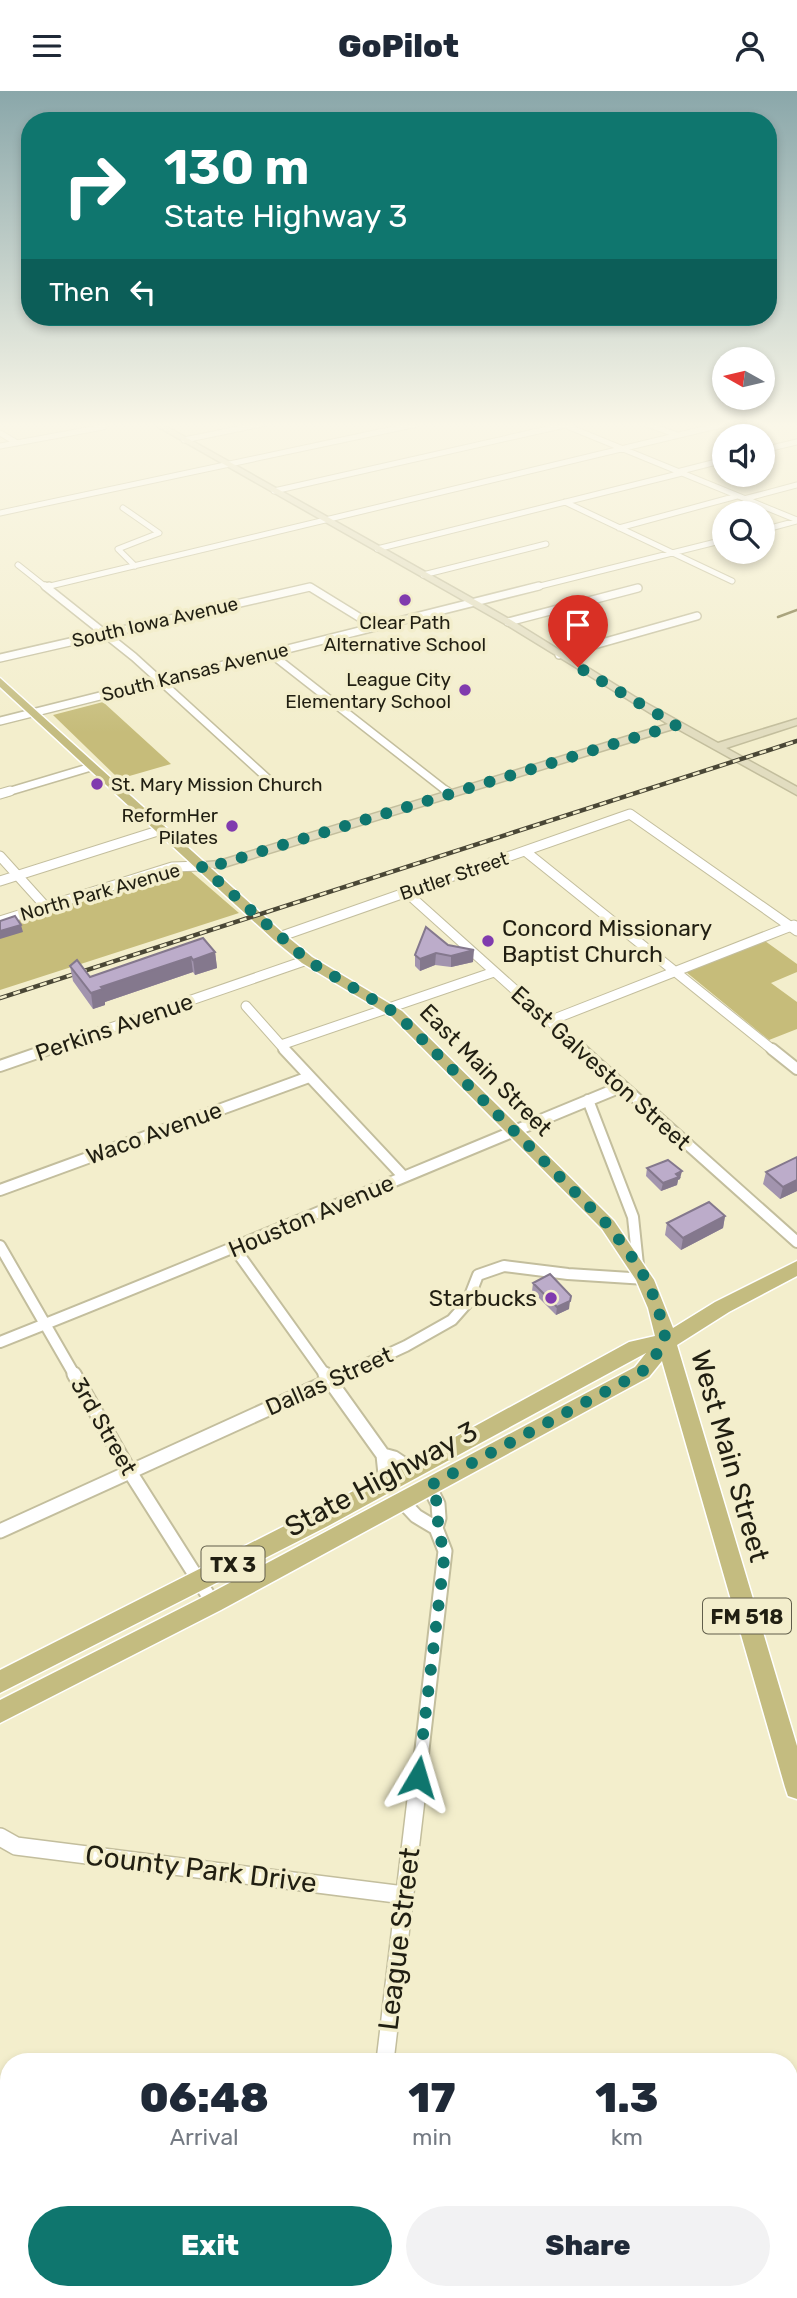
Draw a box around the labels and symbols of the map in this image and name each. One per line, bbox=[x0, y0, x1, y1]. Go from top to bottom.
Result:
north arrow bbox=[712, 347, 775, 409]
street label: South Iowa Avenue bbox=[70, 592, 240, 652]
marker: Clear Path Alternative School bbox=[397, 592, 413, 608]
pin bbox=[548, 595, 608, 667]
place label: Clear Path Alternative School bbox=[324, 611, 486, 656]
street label: South Kansas Avenue bbox=[99, 638, 291, 706]
place label: League City Elementary School bbox=[285, 668, 451, 713]
marker: League City Elementary School bbox=[457, 682, 473, 698]
place label: St. Mary Mission Church bbox=[111, 773, 323, 796]
marker: St. Mary Mission Church bbox=[89, 776, 105, 792]
place label: ReformHer Pilates bbox=[122, 804, 219, 849]
marker: ReformHer Pilates bbox=[224, 818, 240, 834]
street label: Butler Street bbox=[397, 847, 512, 905]
street label: North Park Avenue bbox=[18, 858, 182, 926]
place label: Concord Missionary Baptist Church bbox=[502, 914, 713, 968]
marker: Concord Missionary Baptist Church bbox=[480, 933, 496, 949]
street label: East Galveston Street bbox=[505, 980, 697, 1156]
street label: Perkins Avenue bbox=[31, 987, 197, 1067]
street label: East Main Street bbox=[414, 998, 558, 1142]
street label: Waco Avenue bbox=[82, 1096, 226, 1170]
street label: Houston Avenue bbox=[224, 1169, 398, 1263]
place label: Starbucks bbox=[429, 1284, 537, 1312]
marker: Starbucks bbox=[543, 1290, 559, 1306]
street label: Dallas Street bbox=[261, 1340, 397, 1422]
street label: West Main Street bbox=[684, 1346, 776, 1566]
street label: 3rd Street bbox=[65, 1372, 143, 1480]
street label: State Highway 3 bbox=[279, 1414, 483, 1544]
road number: TX 3 bbox=[202, 1547, 264, 1581]
road number: FM 518 bbox=[703, 1599, 791, 1633]
position arrow bbox=[381, 1740, 455, 1814]
street label: County Park Drive bbox=[83, 1838, 319, 1900]
street label: League Street bbox=[371, 1846, 427, 2032]

